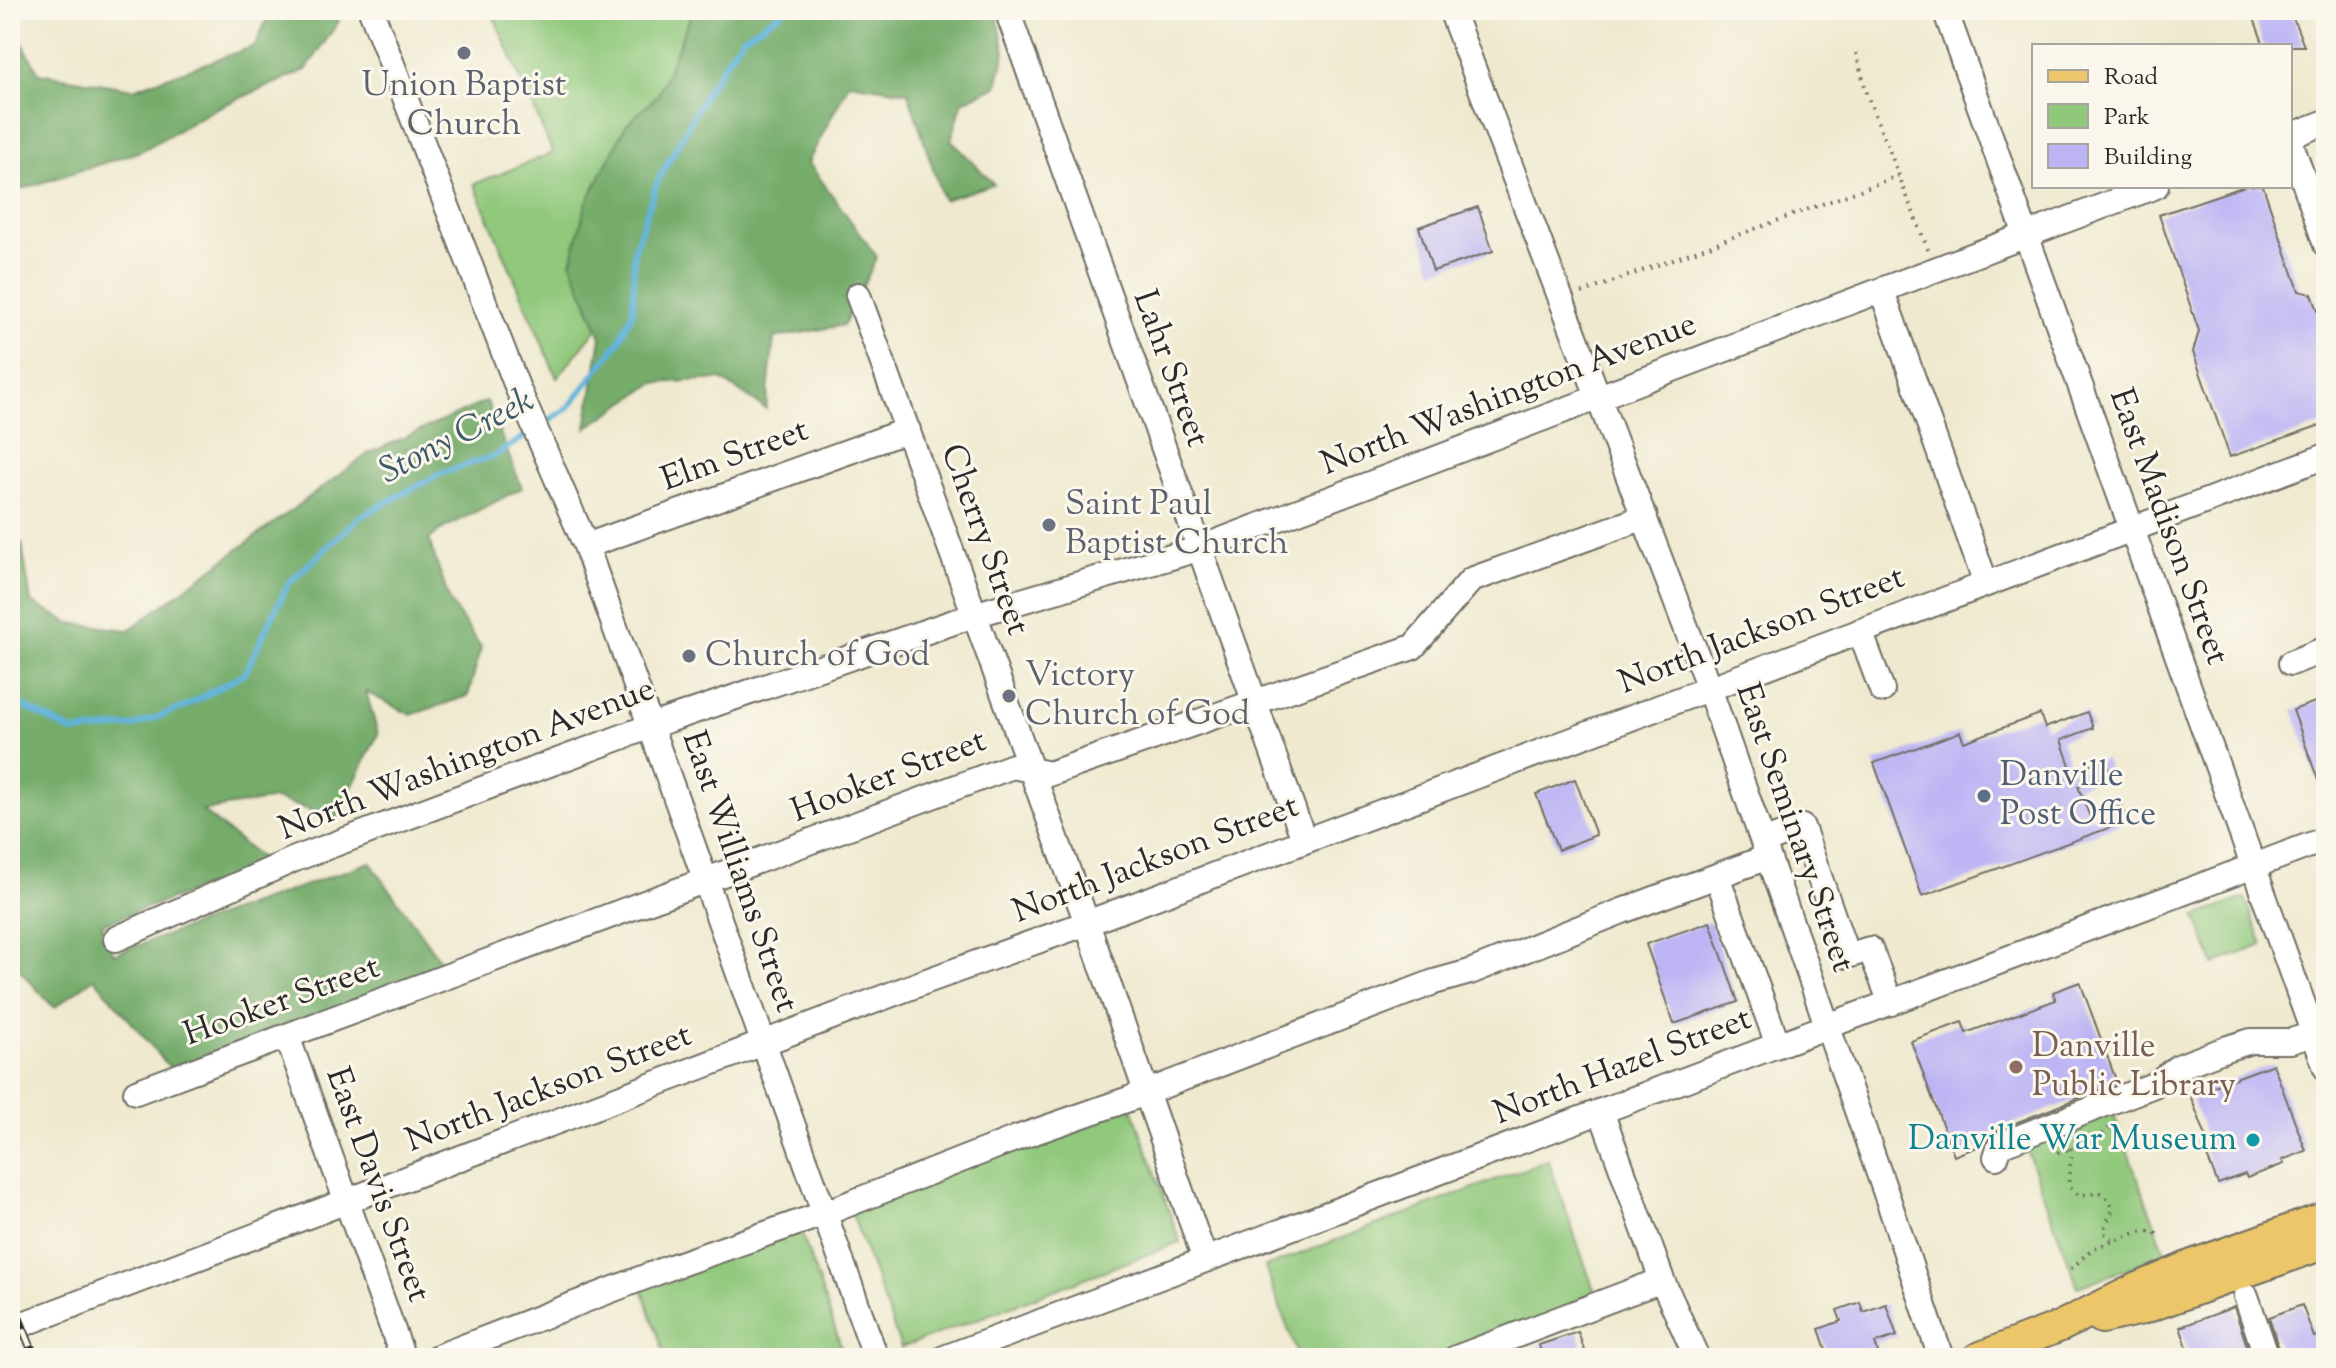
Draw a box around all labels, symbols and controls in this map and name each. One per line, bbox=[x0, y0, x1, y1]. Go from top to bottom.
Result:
marker: Union Baptist Church bbox=[455, 44, 473, 62]
legend bbox=[2032, 44, 2292, 188]
text: Road bbox=[2104, 61, 2158, 95]
place label: Union Baptist Church bbox=[362, 62, 567, 150]
text: Park bbox=[2104, 101, 2150, 135]
text: Building bbox=[2104, 141, 2193, 175]
street label: Lahr Street bbox=[1119, 284, 1221, 455]
street label: North Washington Avenue bbox=[1314, 301, 1704, 489]
water label: Stony Creek bbox=[371, 376, 543, 498]
street label: East Madison Street bbox=[2095, 382, 2241, 672]
street label: Elm Street bbox=[655, 407, 816, 505]
street label: Cherry Street bbox=[927, 437, 1041, 643]
place label: Saint Paul Baptist Church bbox=[1065, 481, 1289, 569]
marker: Saint Paul Baptist Church bbox=[1040, 516, 1058, 534]
street label: North Jackson Street bbox=[1612, 554, 1912, 708]
place label: Church of God bbox=[705, 632, 930, 681]
marker: Church of God bbox=[680, 647, 698, 665]
place label: Victory Church of God bbox=[1025, 652, 1250, 740]
street label: North Washington Avenue bbox=[272, 666, 662, 854]
street label: East Seminary Street bbox=[1722, 677, 1867, 979]
marker: Victory Church of God bbox=[1000, 687, 1018, 705]
street label: Hooker Street bbox=[784, 717, 994, 837]
street label: East Williams Street bbox=[668, 725, 810, 1020]
place label: Danville Post Office bbox=[2000, 752, 2156, 840]
street label: North Jackson Street bbox=[1006, 783, 1306, 937]
marker: Danville Post Office bbox=[1975, 787, 1993, 805]
street label: Hooker Street bbox=[177, 944, 387, 1060]
street label: North Hazel Street bbox=[1487, 995, 1759, 1139]
street label: North Jackson Street bbox=[399, 1012, 699, 1166]
place label: Danville Public Library bbox=[2032, 1023, 2236, 1111]
marker: Danville Public Library bbox=[2007, 1058, 2025, 1076]
street label: East Davis Street bbox=[312, 1061, 442, 1309]
place label: Danville War Museum bbox=[1908, 1116, 2237, 1165]
marker: Danville War Museum bbox=[2244, 1131, 2262, 1149]

